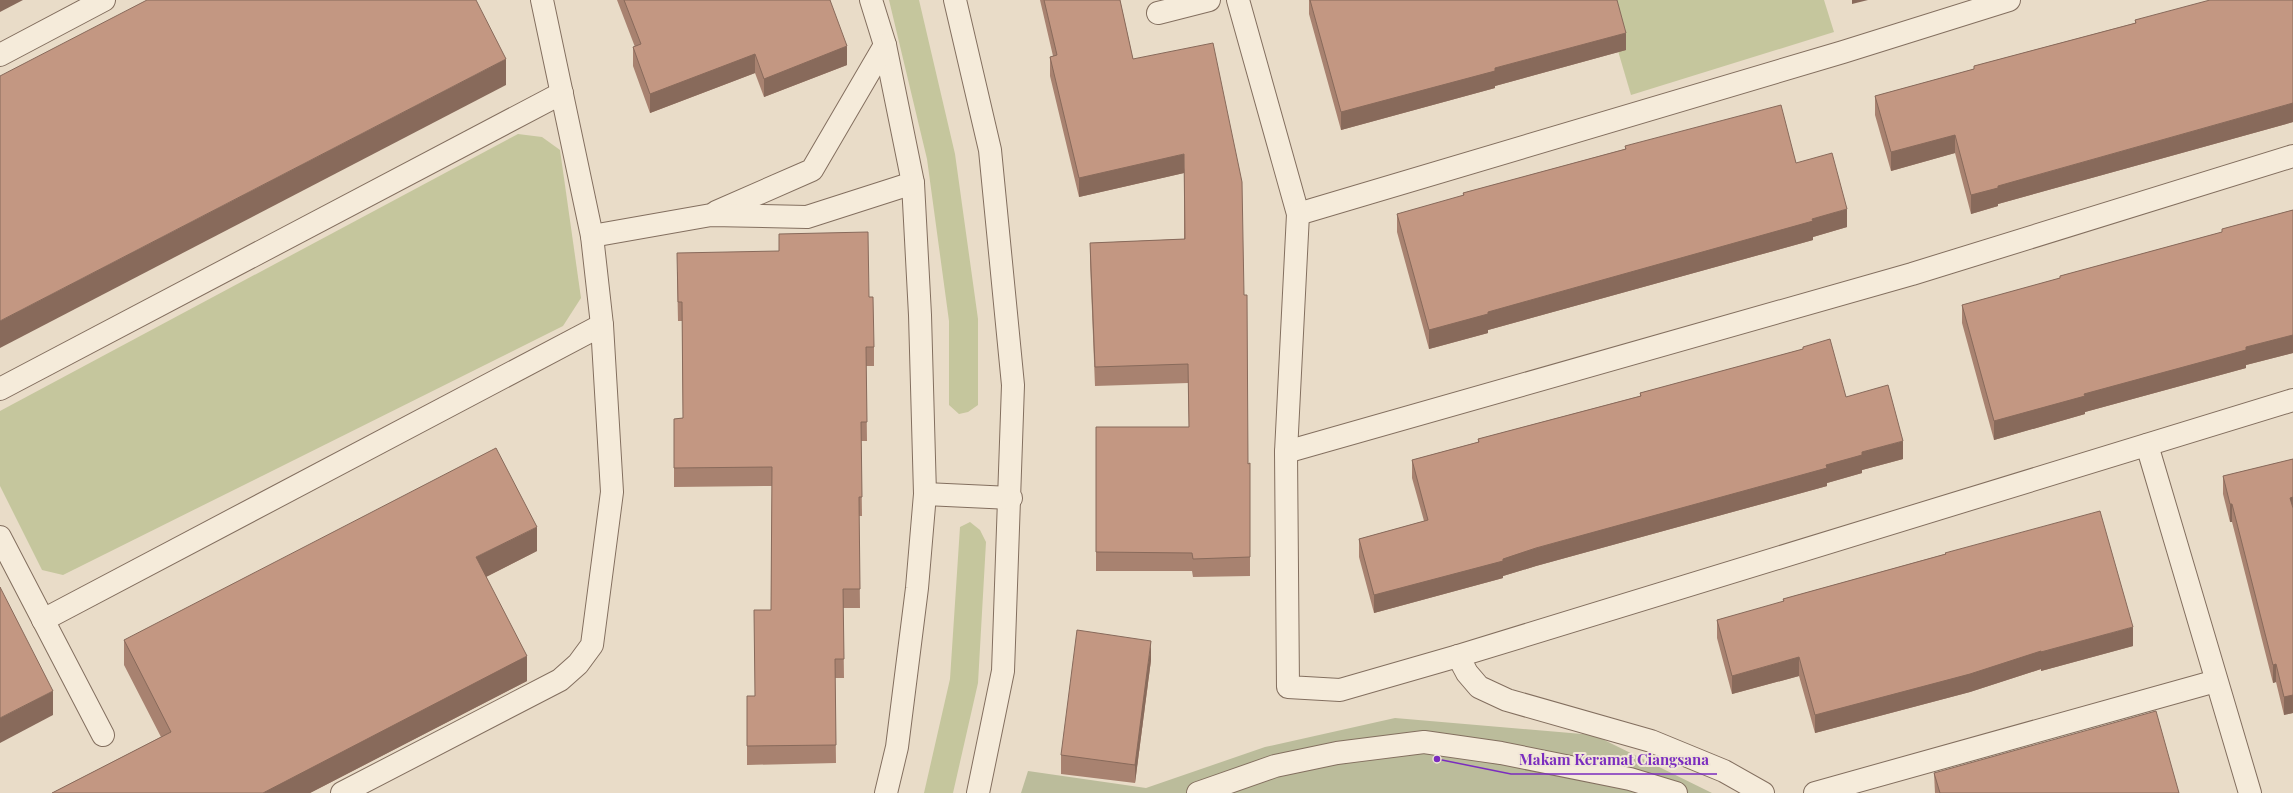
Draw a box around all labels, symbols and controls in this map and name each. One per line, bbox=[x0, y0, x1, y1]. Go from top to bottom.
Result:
callout: Makam Keramat Ciangsana bbox=[1511, 747, 1717, 774]
text: Makam Keramat Ciangsana bbox=[1519, 749, 1709, 769]

